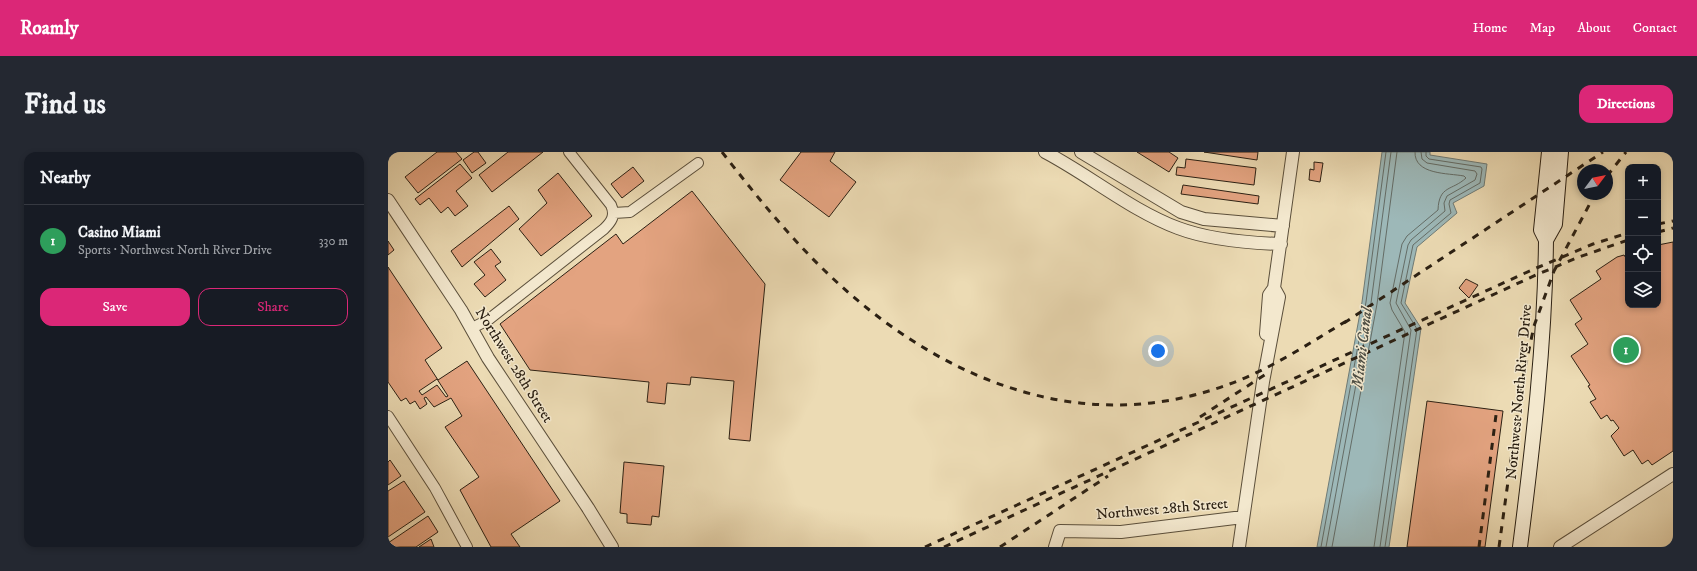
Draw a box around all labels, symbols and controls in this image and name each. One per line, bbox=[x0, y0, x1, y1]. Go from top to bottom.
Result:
text: Roamly bbox=[20, 17, 79, 40]
text: Home bbox=[1473, 19, 1507, 37]
text: Map bbox=[1529, 19, 1555, 37]
text: About bbox=[1577, 19, 1611, 37]
text: Contact bbox=[1633, 19, 1677, 37]
button: Directions bbox=[1579, 85, 1673, 123]
text: Find us bbox=[24, 87, 106, 122]
north arrow bbox=[1577, 164, 1613, 200]
map controls bbox=[1625, 164, 1661, 308]
button: + bbox=[1625, 164, 1661, 200]
text: Nearby bbox=[40, 167, 90, 189]
button: − bbox=[1625, 200, 1661, 236]
text: Casino Miami bbox=[78, 223, 161, 242]
text: 1 bbox=[51, 233, 55, 249]
text: 330 m bbox=[319, 233, 348, 249]
button: locate bbox=[1625, 236, 1661, 272]
text: Sports · Northwest North River Drive bbox=[78, 242, 272, 258]
button: layers bbox=[1625, 272, 1661, 308]
button: Save bbox=[40, 288, 190, 326]
button: Share bbox=[198, 288, 348, 326]
street label: Northwest 28th Street bbox=[471, 304, 557, 426]
water label: Miami Canal bbox=[1347, 304, 1377, 391]
street label: Northwest North River Drive bbox=[1502, 304, 1536, 480]
pin: 1 bbox=[1613, 335, 1639, 365]
your location bbox=[1148, 341, 1168, 361]
street label: Northwest 28th Street bbox=[1095, 494, 1229, 524]

